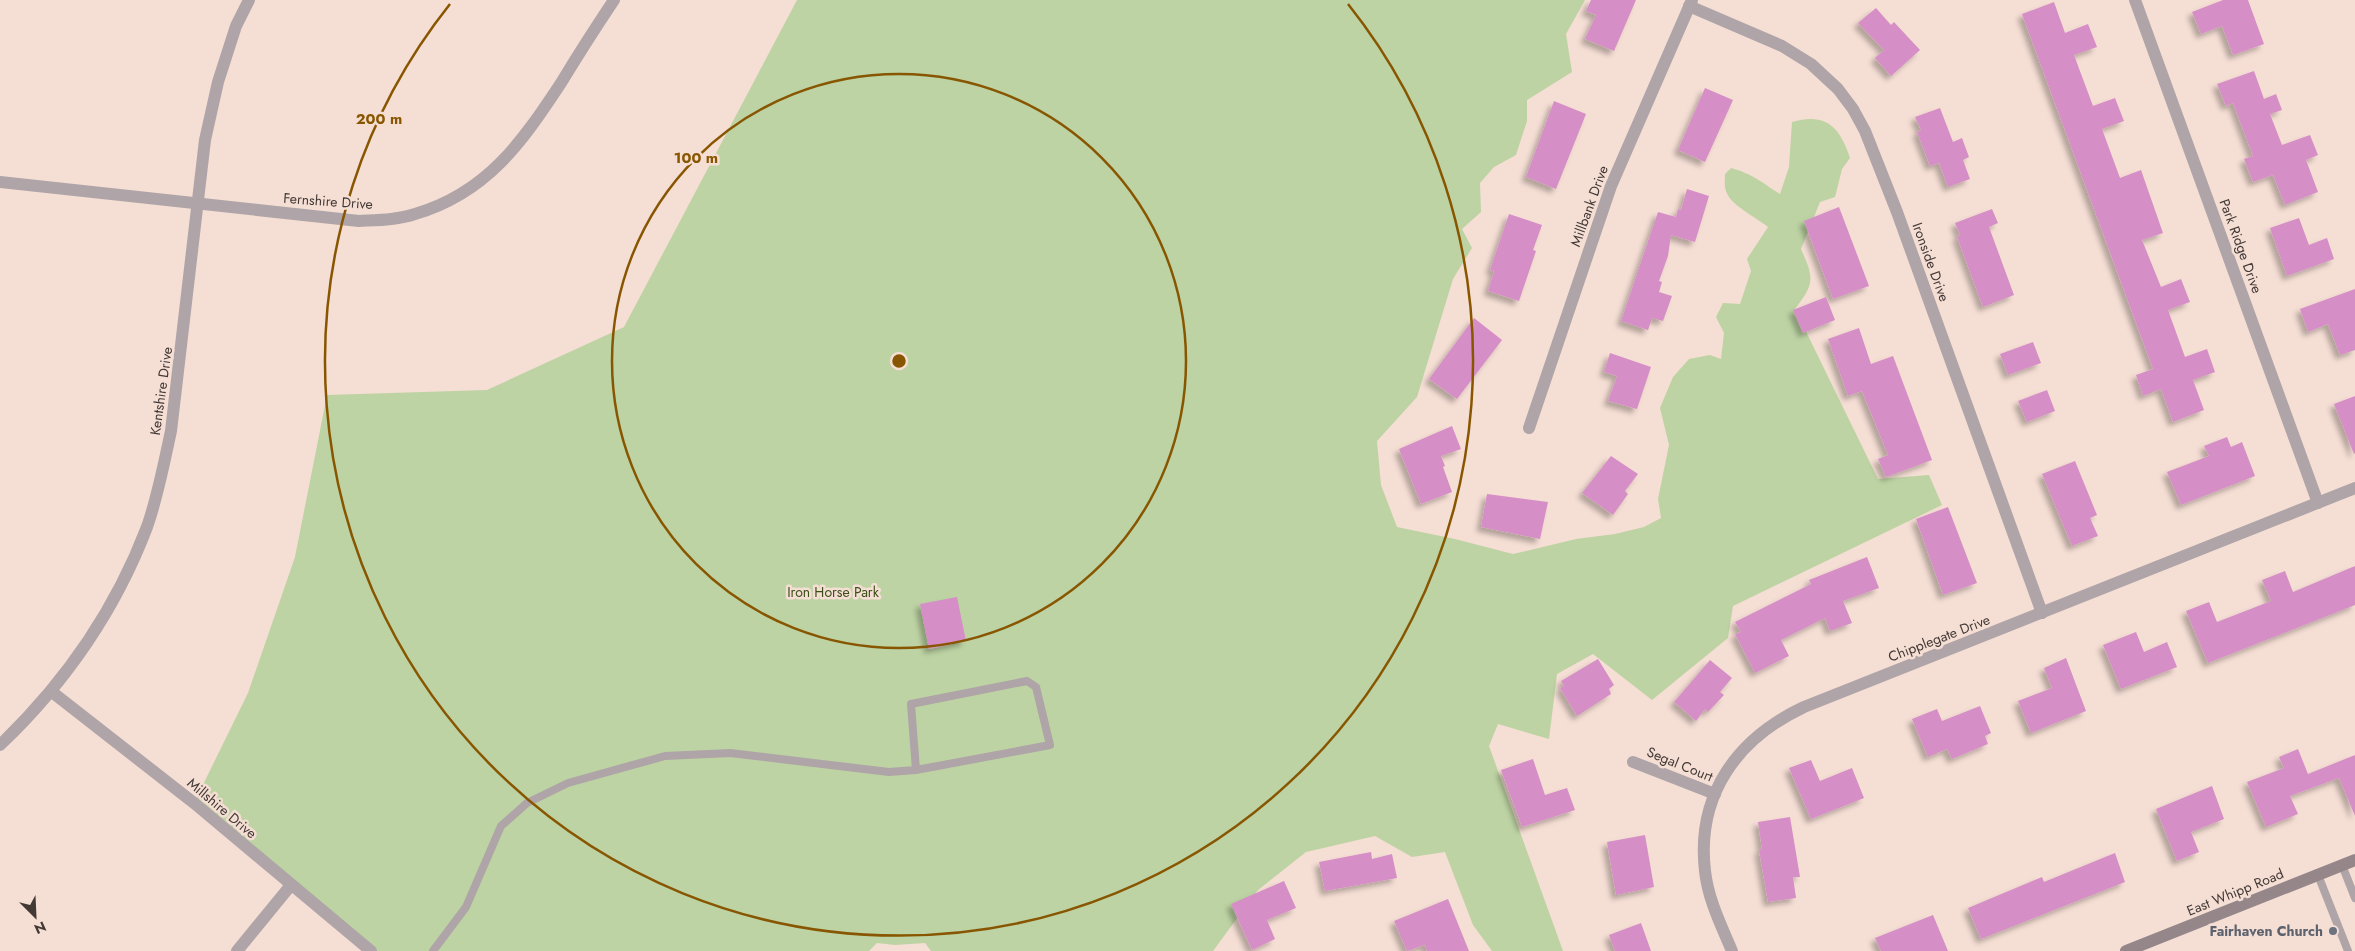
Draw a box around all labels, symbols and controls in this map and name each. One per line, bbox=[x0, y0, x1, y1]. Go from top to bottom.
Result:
text: 200 m bbox=[356, 108, 402, 130]
text: 100 m bbox=[674, 147, 718, 169]
street label: Millbank Drive bbox=[1565, 163, 1613, 249]
street label: Fernshire Drive bbox=[283, 188, 373, 214]
street label: Park Ridge Drive bbox=[2215, 196, 2267, 296]
street label: Ironside Drive bbox=[1907, 220, 1955, 304]
street label: Kentshire Drive bbox=[145, 345, 177, 437]
centre of rings bbox=[890, 352, 908, 370]
park label: Iron Horse Park bbox=[787, 582, 880, 602]
street label: Chipplegate Drive bbox=[1885, 609, 1993, 667]
street label: Segal Court bbox=[1644, 742, 1717, 787]
street label: Millshire Drive bbox=[183, 773, 261, 843]
street label: East Whipp Road bbox=[2184, 863, 2286, 921]
north arrow bbox=[10, 891, 60, 941]
text: N bbox=[31, 916, 49, 939]
place label: Fairhaven Church bbox=[2209, 921, 2323, 941]
marker: Fairhaven Church bbox=[2327, 925, 2339, 937]

